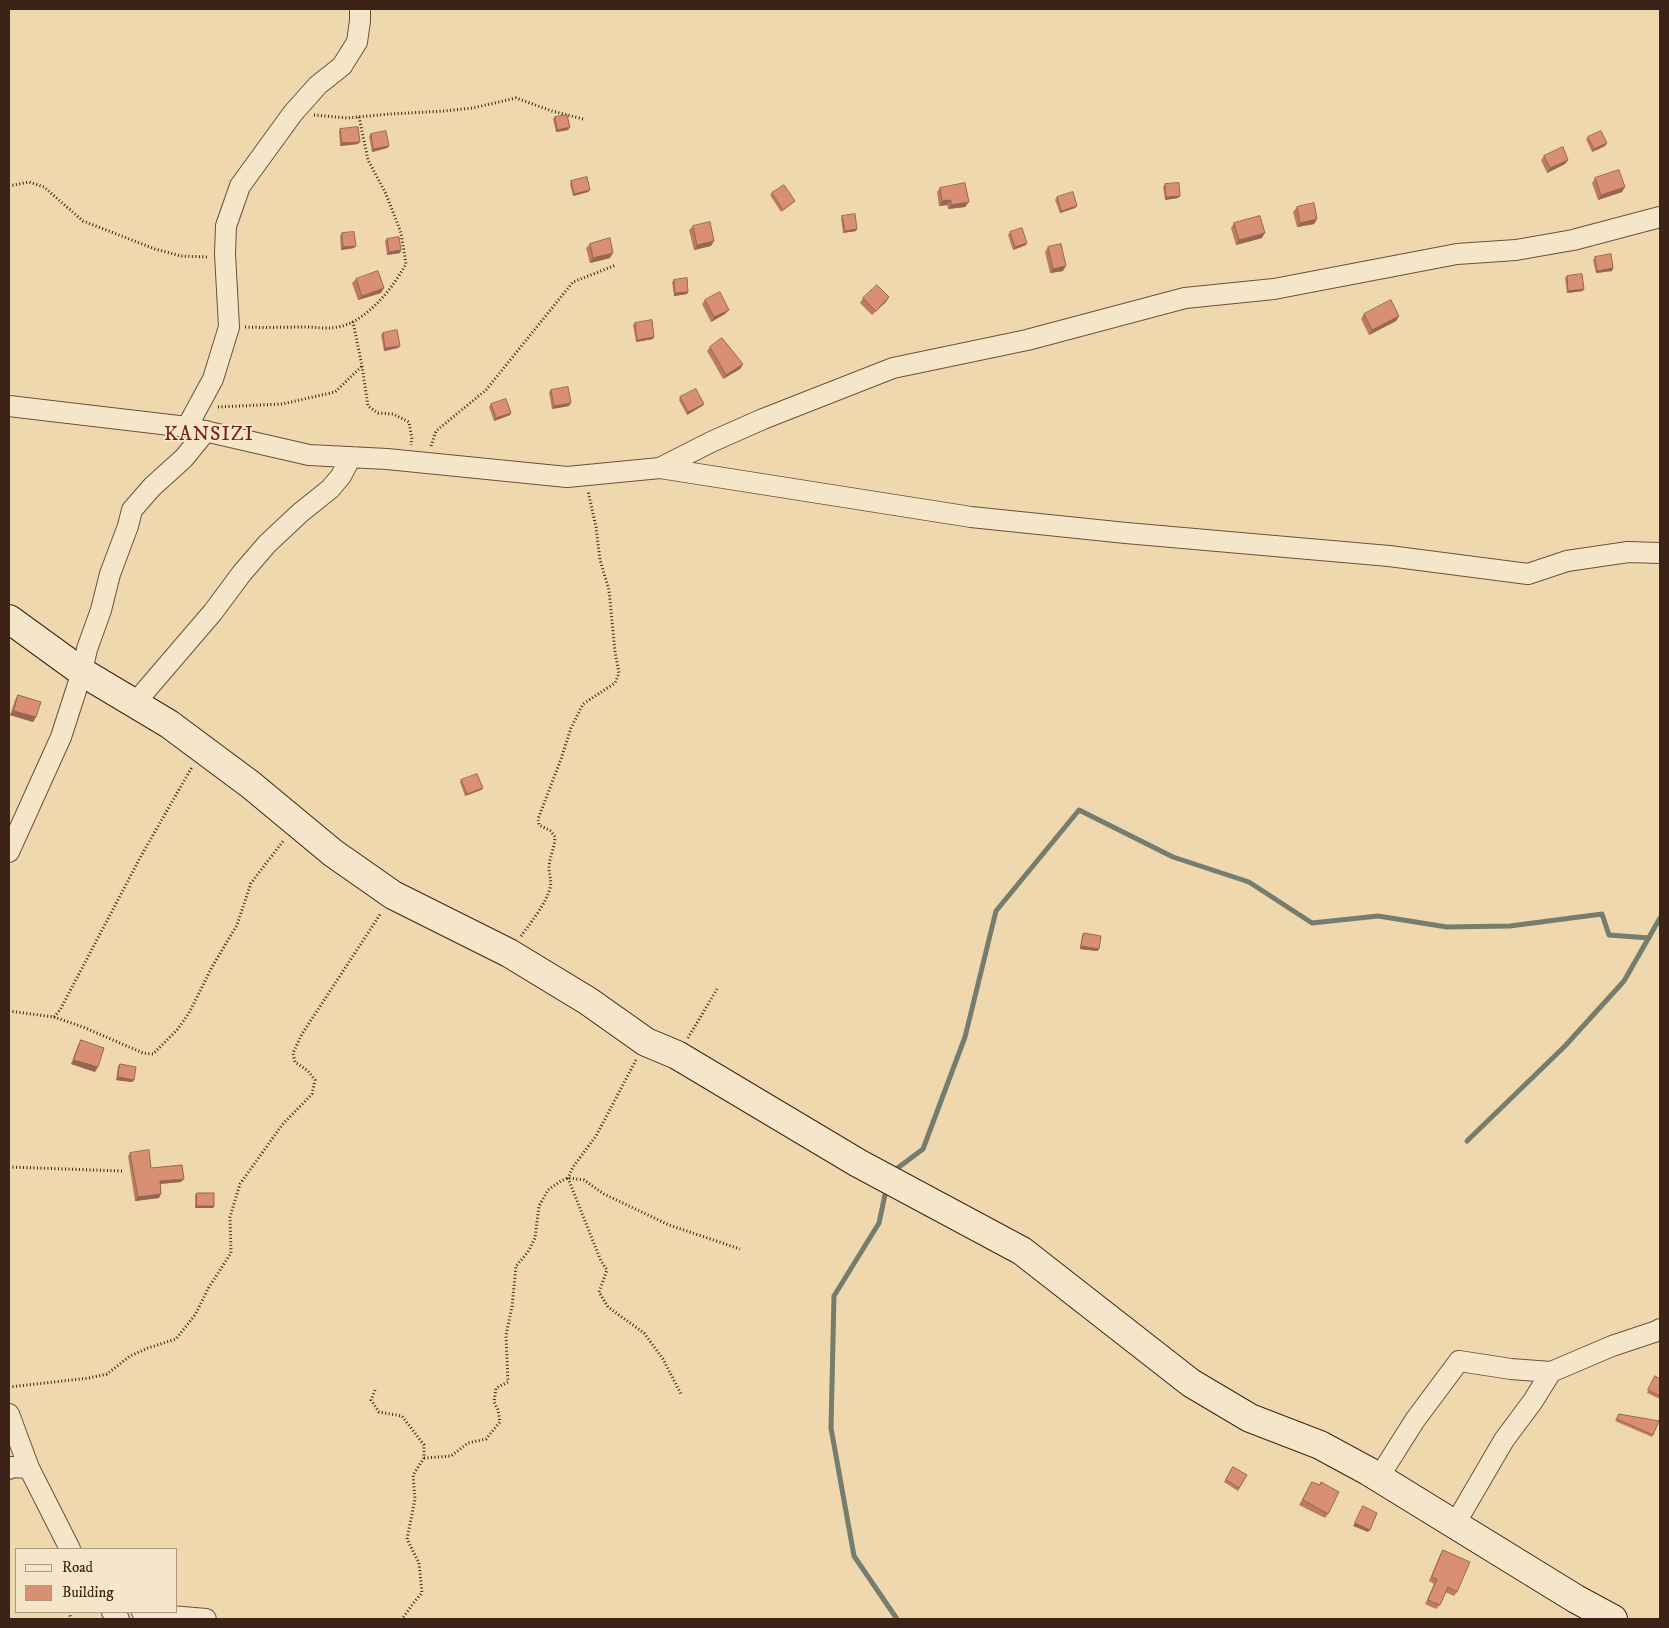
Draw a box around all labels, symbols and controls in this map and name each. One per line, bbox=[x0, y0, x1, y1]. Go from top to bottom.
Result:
district label: KANSIZI bbox=[163, 424, 255, 448]
legend bbox=[15, 1548, 178, 1613]
text: Road bbox=[62, 1558, 93, 1577]
text: Building bbox=[62, 1583, 114, 1602]

